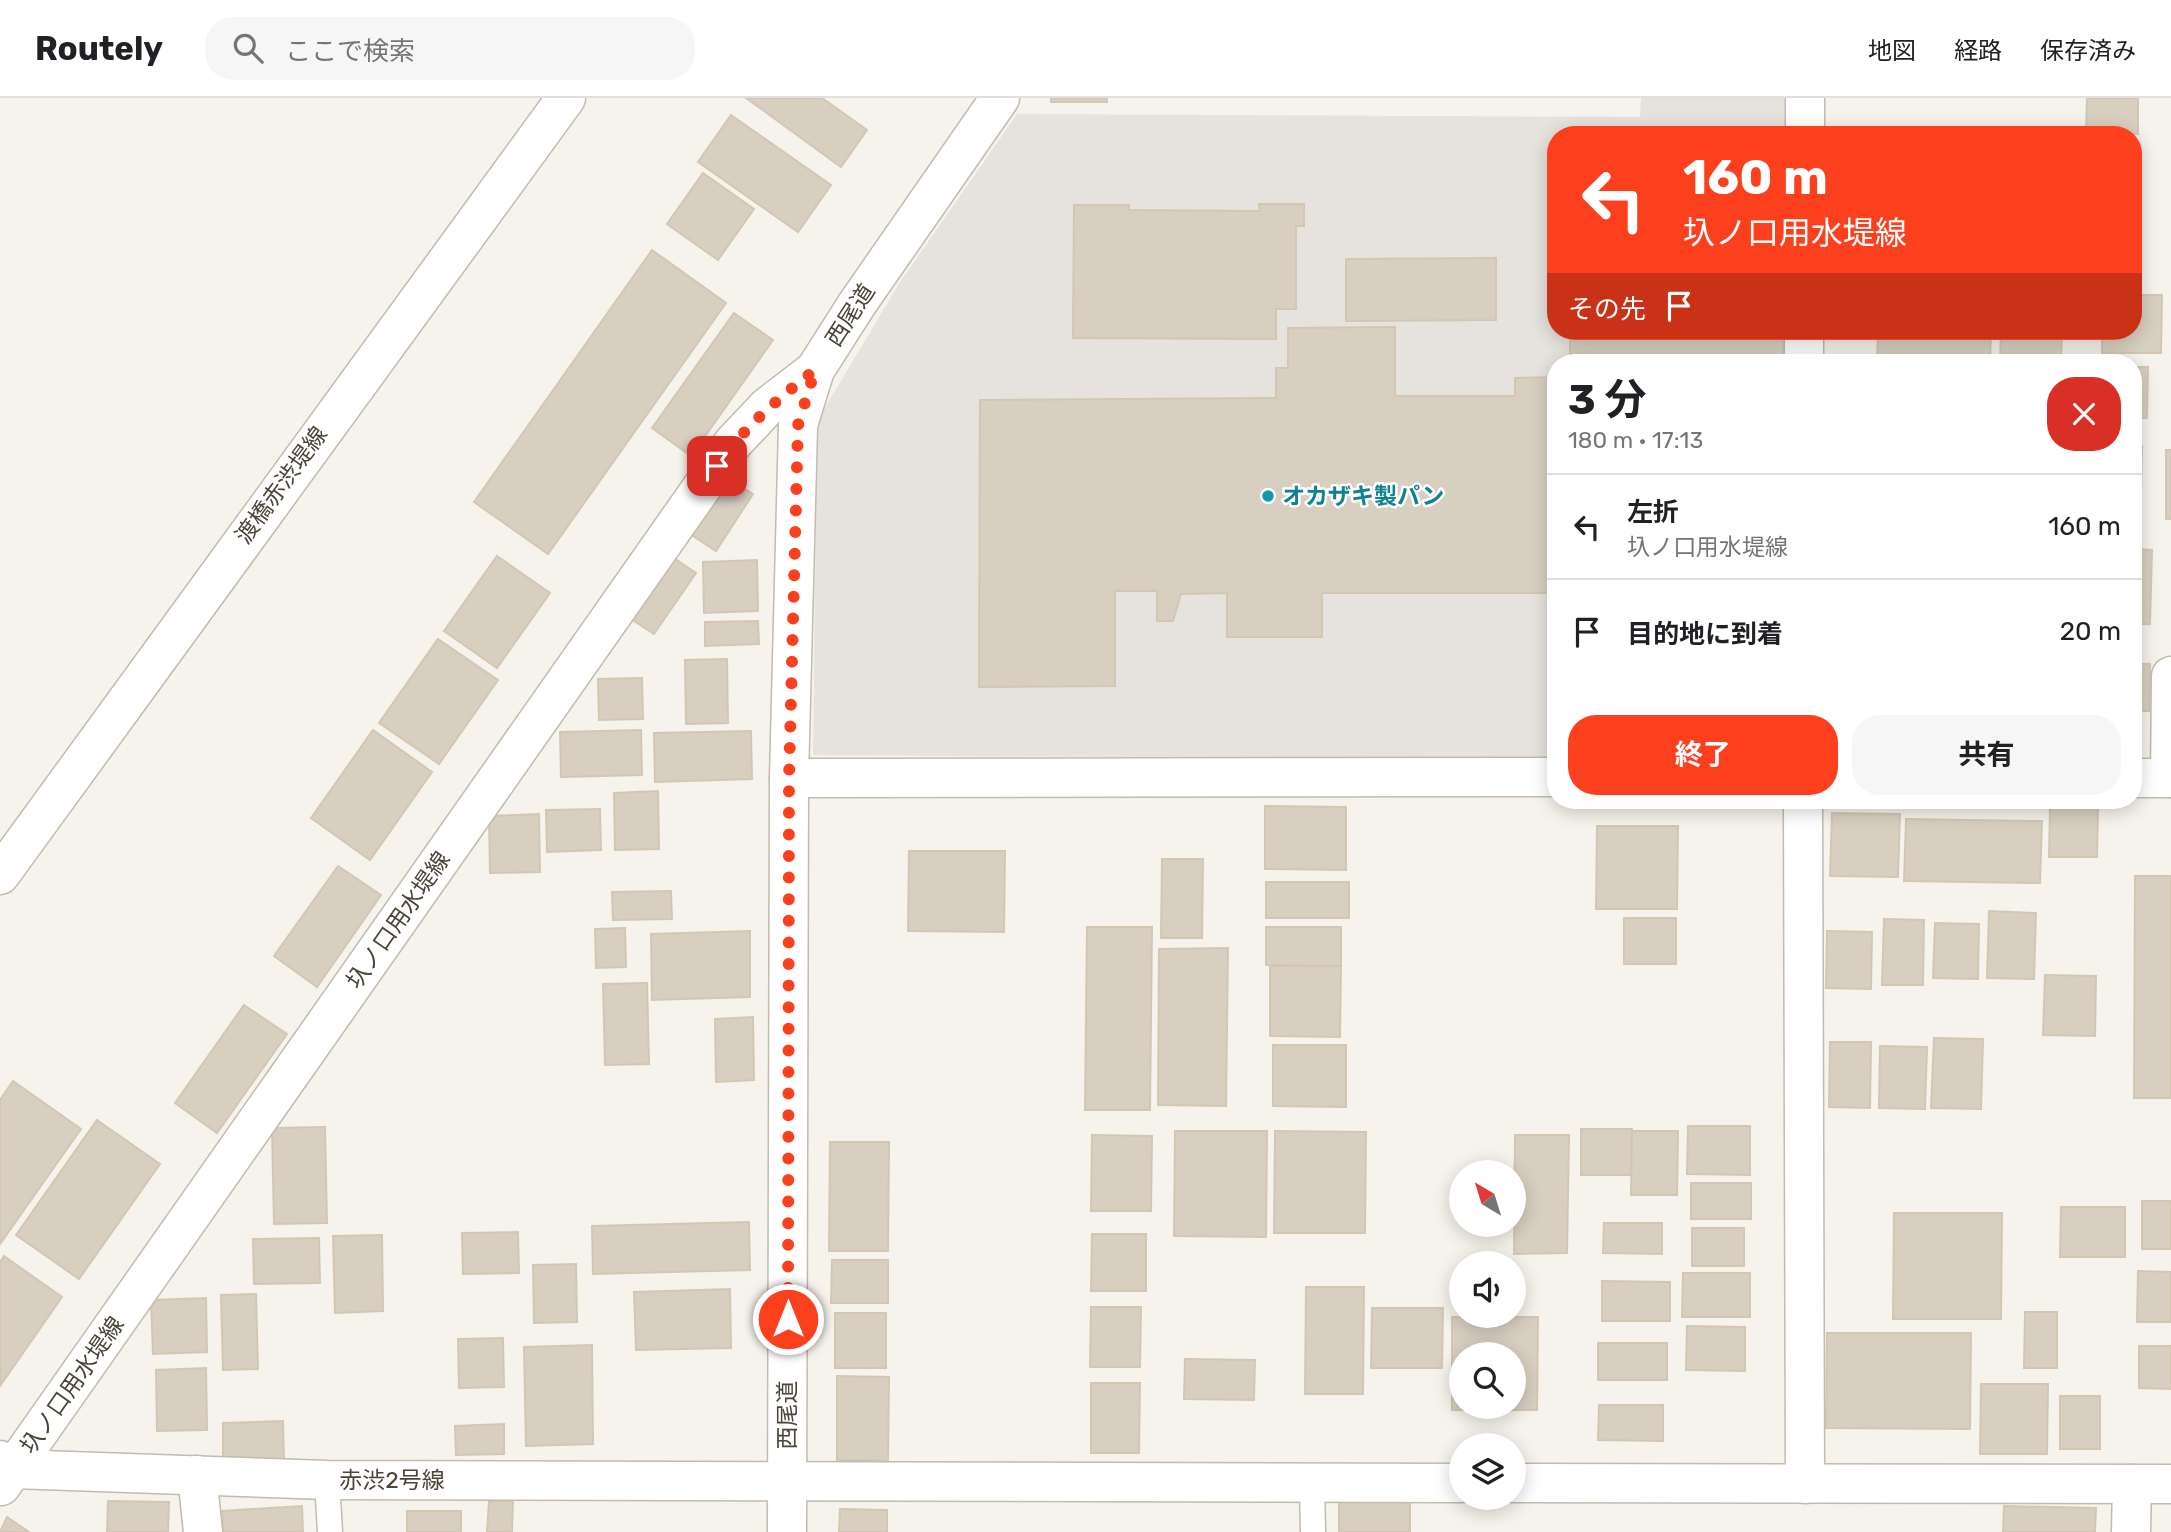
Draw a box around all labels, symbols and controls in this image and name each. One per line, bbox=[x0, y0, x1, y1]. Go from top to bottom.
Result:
search box bbox=[205, 17, 695, 80]
text: Routely bbox=[35, 29, 163, 68]
icon: search bbox=[229, 29, 267, 67]
text: ここで検索 bbox=[285, 36, 415, 67]
text: 地図 bbox=[1868, 37, 1916, 65]
text: 経路 bbox=[1954, 37, 2002, 65]
text: 保存済み bbox=[2040, 37, 2136, 65]
text: 160 m bbox=[1683, 148, 1828, 206]
icon: left bbox=[1568, 154, 1659, 245]
text: 圦ノ口用水堤線 bbox=[1683, 214, 1907, 252]
street label: 西尾道 bbox=[819, 278, 881, 352]
icon: arrive bbox=[1660, 287, 1698, 325]
text: その先 bbox=[1568, 294, 1646, 325]
text: 3 分 bbox=[1568, 375, 1647, 425]
button: close bbox=[2047, 377, 2121, 451]
street label: 渡橋赤渋堤線 bbox=[229, 421, 333, 549]
text: 180 m · 17:13 bbox=[1568, 426, 1703, 454]
pin bbox=[687, 436, 747, 496]
icon: arrive bbox=[698, 447, 736, 485]
place label: オカザキ製パン bbox=[1282, 482, 1444, 510]
marker: オカザキ製パン bbox=[1260, 488, 1276, 504]
text: 左折 bbox=[1627, 497, 1679, 528]
icon: left bbox=[1568, 508, 1606, 546]
text: 160 m bbox=[2048, 511, 2121, 542]
text: 圦ノ口用水堤線 bbox=[1627, 533, 1788, 561]
icon: arrive bbox=[1568, 613, 1606, 651]
text: 20 m bbox=[2060, 616, 2121, 647]
text: 目的地に到着 bbox=[1627, 619, 1783, 650]
button: 終了 bbox=[1568, 715, 1838, 795]
button: 共有 bbox=[1852, 715, 2121, 795]
street label: 圦ノ口用水堤線 bbox=[340, 846, 456, 994]
north arrow bbox=[1449, 1160, 1526, 1237]
map controls bbox=[1449, 1160, 1526, 1510]
button: sound bbox=[1449, 1251, 1526, 1328]
position arrow bbox=[751, 1282, 825, 1356]
street label: 圦ノ口用水堤線 bbox=[14, 1311, 130, 1459]
button: search bbox=[1449, 1342, 1526, 1419]
street label: 西尾道 bbox=[773, 1381, 801, 1450]
button: layers bbox=[1449, 1433, 1526, 1510]
street label: 赤渋2号線 bbox=[339, 1466, 445, 1494]

